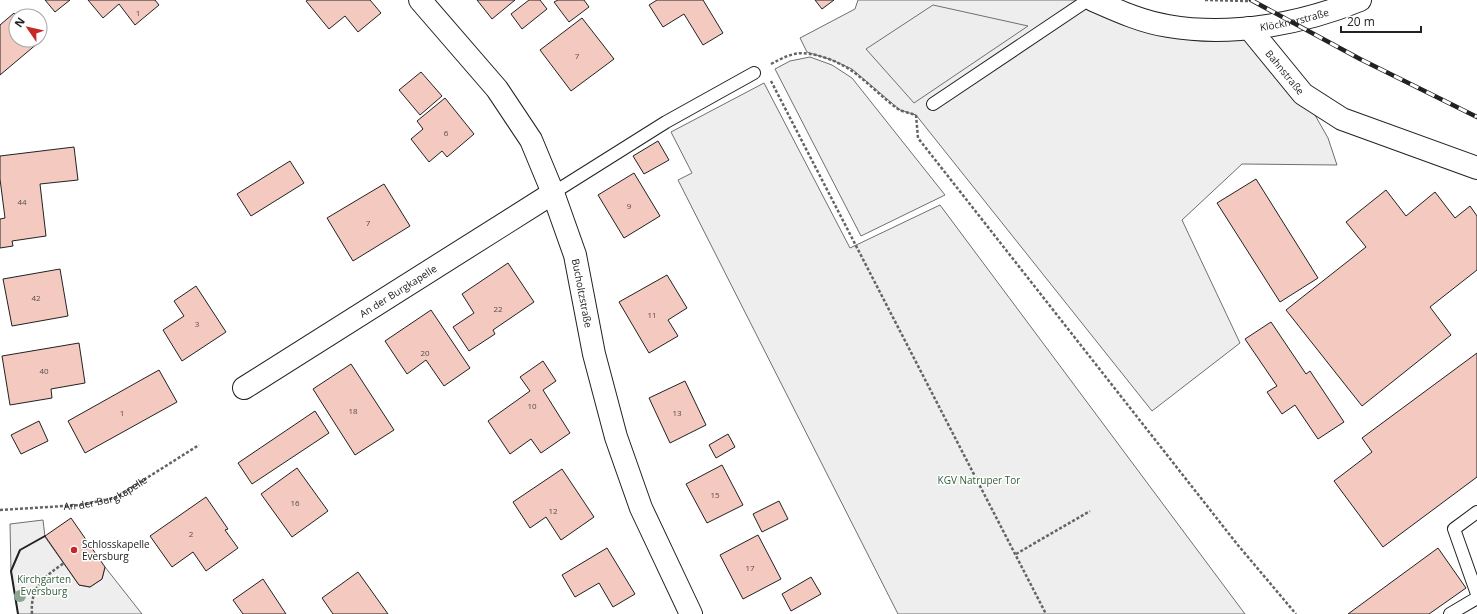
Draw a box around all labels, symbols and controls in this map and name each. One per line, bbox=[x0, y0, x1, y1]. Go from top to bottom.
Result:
street label: Klöcknerstraße bbox=[1259, 5, 1331, 34]
house number: 1 bbox=[136, 7, 140, 18]
north arrow bbox=[8, 8, 48, 48]
scale bar bbox=[1341, 8, 1421, 34]
text: 20 m bbox=[1347, 13, 1375, 30]
text: N bbox=[11, 14, 28, 30]
street label: Bahnstraße bbox=[1263, 47, 1308, 98]
house number: 7 bbox=[575, 50, 580, 61]
house number: 6 bbox=[444, 127, 449, 138]
house number: 44 bbox=[17, 196, 27, 207]
house number: 9 bbox=[627, 200, 632, 211]
house number: 7 bbox=[366, 217, 371, 228]
street label: Bucholtzstraße bbox=[569, 257, 596, 329]
street label: An der Burgkapelle bbox=[357, 261, 440, 321]
house number: 42 bbox=[31, 292, 41, 303]
house number: 22 bbox=[493, 303, 503, 314]
house number: 11 bbox=[647, 309, 657, 320]
house number: 3 bbox=[195, 318, 200, 329]
house number: 20 bbox=[420, 347, 430, 358]
house number: 40 bbox=[39, 365, 49, 376]
house number: 10 bbox=[527, 400, 537, 411]
house number: 18 bbox=[348, 405, 358, 416]
house number: 1 bbox=[120, 407, 124, 418]
house number: 13 bbox=[672, 407, 682, 418]
street label: An der Burgkapelle bbox=[63, 472, 150, 513]
park label: KGV Natruper Tor bbox=[938, 473, 1020, 487]
house number: 15 bbox=[710, 489, 720, 500]
house number: 16 bbox=[290, 497, 300, 508]
house number: 12 bbox=[548, 505, 558, 516]
house number: 2 bbox=[189, 528, 194, 539]
place label: Schlosskapelle Eversburg bbox=[82, 537, 150, 563]
marker: Schlosskapelle Eversburg bbox=[69, 545, 79, 555]
house number: 17 bbox=[745, 562, 755, 573]
park label: Kirchgarten Eversburg bbox=[17, 572, 71, 598]

